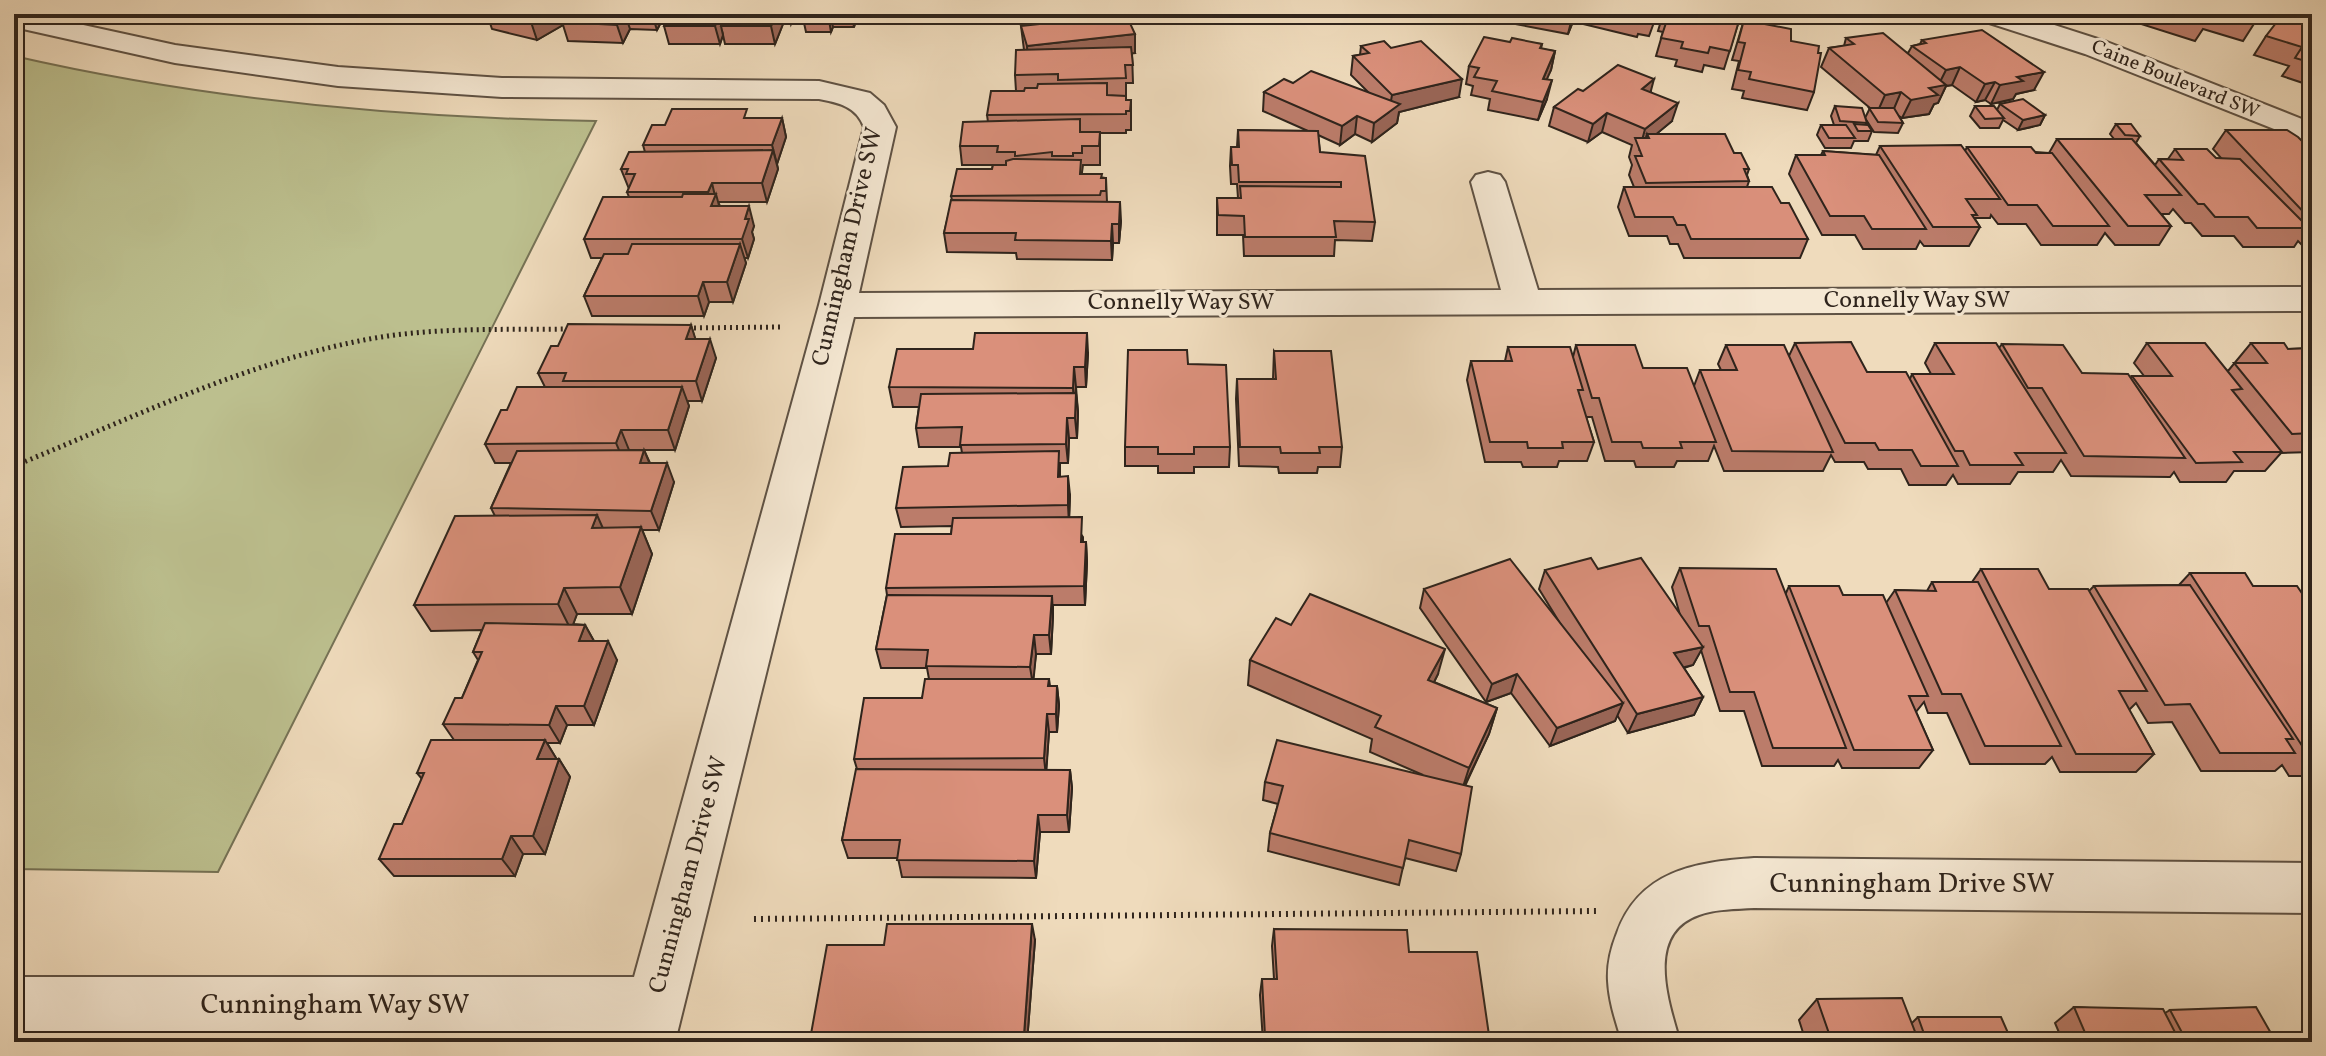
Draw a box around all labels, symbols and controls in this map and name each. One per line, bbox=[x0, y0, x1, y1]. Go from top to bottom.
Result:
street label: Caine Boulevard SW bbox=[2087, 33, 2263, 127]
street label: Cunningham Drive SW bbox=[804, 124, 892, 370]
street label: Connelly Way SW bbox=[1824, 284, 2010, 318]
street label: Connelly Way SW bbox=[1088, 286, 1274, 320]
street label: Cunningham Drive SW bbox=[641, 753, 737, 997]
street label: Cunningham Drive SW bbox=[1770, 865, 2054, 904]
street label: Cunningham Way SW bbox=[200, 986, 470, 1025]

